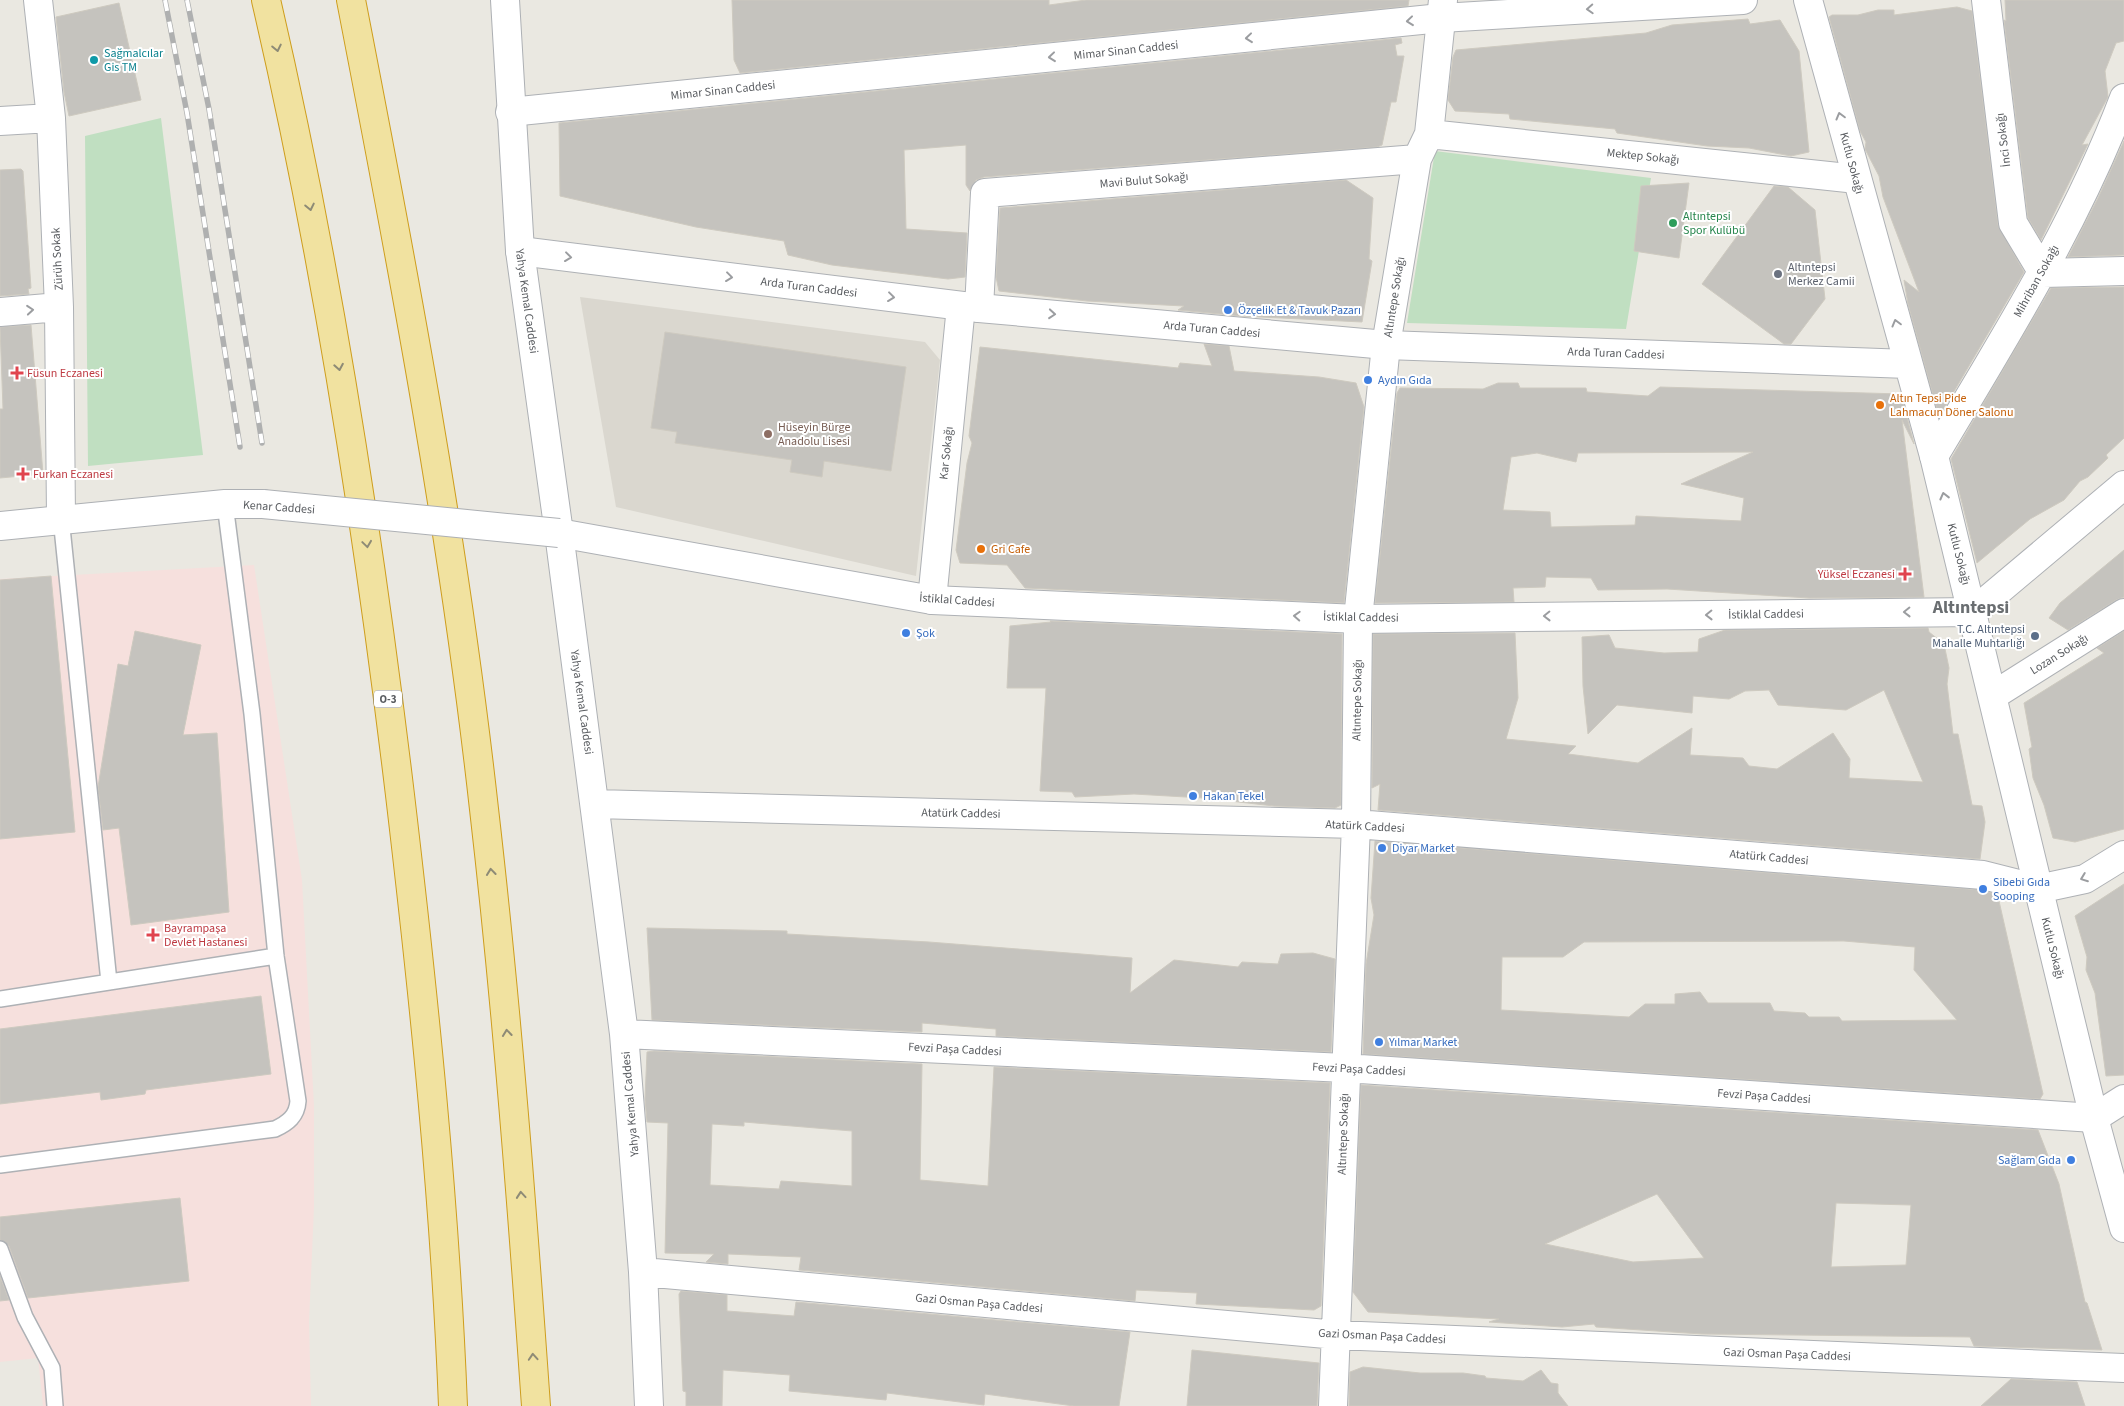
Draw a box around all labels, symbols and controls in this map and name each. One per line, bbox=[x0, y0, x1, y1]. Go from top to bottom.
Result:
one-way arrow bbox=[1586, 4, 1594, 15]
one-way arrow bbox=[1406, 16, 1414, 27]
one-way arrow bbox=[1244, 32, 1252, 43]
street label: Mimar Sinan Caddesi bbox=[1073, 37, 1179, 64]
one-way arrow bbox=[271, 43, 282, 52]
place label: Sağmalcılar Gis TM bbox=[104, 45, 164, 76]
one-way arrow bbox=[1048, 51, 1056, 62]
marker: Sağmalcılar Gis TM bbox=[88, 54, 100, 66]
street label: Mimar Sinan Caddesi bbox=[670, 77, 776, 104]
one-way arrow bbox=[1835, 112, 1845, 120]
street label: İnci Sokağı bbox=[1992, 112, 2015, 168]
street label: Kutlu Sokağı bbox=[1835, 130, 1868, 196]
street label: Mektep Sokağı bbox=[1606, 144, 1680, 169]
street label: Mavi Bulut Sokağı bbox=[1099, 168, 1189, 193]
one-way arrow bbox=[304, 202, 315, 211]
place label: Altıntepsi Spor Kulübü bbox=[1683, 208, 1745, 239]
marker: Altıntepsi Spor Kulübü bbox=[1667, 217, 1679, 229]
street label: Zürüh Sokak bbox=[47, 227, 68, 291]
street label: Mihriban Sokağı bbox=[2009, 242, 2063, 321]
street label: Yahya Kemal Caddesi bbox=[511, 247, 542, 355]
one-way arrow bbox=[564, 251, 572, 262]
street label: Altıntepe Sokağı bbox=[1380, 255, 1409, 339]
place label: Altıntepsi Merkez Camii bbox=[1788, 259, 1855, 290]
marker: Altıntepsi Merkez Camii bbox=[1772, 268, 1784, 280]
one-way arrow bbox=[726, 271, 734, 282]
street label: Arda Turan Caddesi bbox=[760, 273, 858, 302]
one-way arrow bbox=[887, 291, 895, 302]
place label: Özçelik Et & Tavuk Pazarı bbox=[1238, 302, 1361, 319]
marker: Özçelik Et & Tavuk Pazarı bbox=[1222, 304, 1234, 316]
one-way arrow bbox=[26, 305, 34, 316]
one-way arrow bbox=[1048, 309, 1056, 320]
street label: Arda Turan Caddesi bbox=[1163, 317, 1261, 342]
one-way arrow bbox=[1892, 319, 1902, 328]
street label: Arda Turan Caddesi bbox=[1567, 343, 1665, 364]
one-way arrow bbox=[333, 362, 343, 371]
place label: Füsun Eczanesi bbox=[27, 365, 103, 382]
marker: Füsun Eczanesi bbox=[11, 367, 23, 379]
place label: Aydın Gıda bbox=[1378, 372, 1432, 389]
marker: Aydın Gıda bbox=[1362, 374, 1374, 386]
place label: Altın Tepsi Pide Lahmacun Döner Salonu bbox=[1890, 390, 2013, 421]
marker: Altın Tepsi Pide Lahmacun Döner Salonu bbox=[1874, 399, 1886, 411]
place label: Hüseyin Bürge Anadolu Lisesi bbox=[778, 419, 850, 450]
street label: Kar Sokağı bbox=[935, 426, 958, 480]
marker: Hüseyin Bürge Anadolu Lisesi bbox=[762, 428, 774, 440]
place label: Furkan Eczanesi bbox=[33, 466, 113, 483]
marker: Furkan Eczanesi bbox=[17, 468, 29, 480]
one-way arrow bbox=[1939, 492, 1950, 501]
street label: Kenar Caddesi bbox=[242, 497, 316, 518]
street label: Kutlu Sokağı bbox=[1943, 521, 1974, 587]
one-way arrow bbox=[361, 540, 371, 549]
place label: Gri Cafe bbox=[991, 541, 1030, 558]
marker: Gri Cafe bbox=[975, 543, 987, 555]
place label: Yüksel Eczanesi bbox=[1817, 566, 1895, 583]
marker: Yüksel Eczanesi bbox=[1899, 568, 1911, 580]
street label: İstiklal Caddesi bbox=[919, 589, 995, 612]
district label: Altıntepsi bbox=[1932, 595, 2009, 620]
street label: İstiklal Caddesi bbox=[1728, 605, 1804, 624]
one-way arrow bbox=[1903, 607, 1910, 617]
street label: İstiklal Caddesi bbox=[1323, 608, 1399, 627]
one-way arrow bbox=[1293, 610, 1301, 621]
one-way arrow bbox=[1705, 610, 1713, 620]
one-way arrow bbox=[1543, 611, 1551, 622]
place label: T.C. Altıntepsi Mahalle Muhtarlığı bbox=[1932, 621, 2025, 652]
place label: Şok bbox=[916, 625, 935, 642]
marker: Şok bbox=[900, 627, 912, 639]
street label: Lozan Sokağı bbox=[2027, 630, 2092, 679]
marker: T.C. Altıntepsi Mahalle Muhtarlığı bbox=[2029, 630, 2041, 642]
street label: Yahya Kemal Caddesi bbox=[566, 648, 597, 756]
street label: Altıntepe Sokağı bbox=[1348, 659, 1367, 741]
road number: O-3 bbox=[374, 691, 402, 708]
place label: Hakan Tekel bbox=[1203, 788, 1264, 805]
marker: Hakan Tekel bbox=[1187, 790, 1199, 802]
street label: Atatürk Caddesi bbox=[921, 804, 1001, 823]
street label: Atatürk Caddesi bbox=[1325, 816, 1405, 837]
place label: Diyar Market bbox=[1392, 840, 1455, 857]
marker: Diyar Market bbox=[1376, 842, 1388, 854]
street label: Atatürk Caddesi bbox=[1729, 846, 1809, 869]
one-way arrow bbox=[486, 867, 497, 875]
one-way arrow bbox=[2080, 872, 2089, 882]
place label: Sibebi Gıda Sooping bbox=[1993, 874, 2050, 905]
marker: Sibebi Gıda Sooping bbox=[1977, 883, 1989, 895]
street label: Kutlu Sokağı bbox=[2037, 915, 2068, 981]
place label: Bayrampaşa Devlet Hastanesi bbox=[164, 920, 247, 951]
marker: Bayrampaşa Devlet Hastanesi bbox=[146, 928, 160, 942]
one-way arrow bbox=[502, 1029, 513, 1037]
place label: Yılmar Market bbox=[1388, 1034, 1457, 1051]
marker: Yılmar Market bbox=[1373, 1036, 1385, 1048]
street label: Fevzi Paşa Caddesi bbox=[908, 1039, 1002, 1060]
street label: Yahya Kemal Caddesi bbox=[617, 1051, 644, 1158]
street label: Fevzi Paşa Caddesi bbox=[1312, 1059, 1406, 1080]
street label: Fevzi Paşa Caddesi bbox=[1717, 1085, 1811, 1108]
street label: Altıntepe Sokağı bbox=[1334, 1093, 1353, 1175]
place label: Sağlam Gıda bbox=[1998, 1152, 2061, 1169]
marker: Sağlam Gıda bbox=[2065, 1154, 2077, 1166]
one-way arrow bbox=[515, 1191, 526, 1199]
street label: Gazi Osman Paşa Caddesi bbox=[915, 1289, 1043, 1318]
street label: Gazi Osman Paşa Caddesi bbox=[1318, 1325, 1446, 1348]
street label: Gazi Osman Paşa Caddesi bbox=[1723, 1344, 1851, 1365]
one-way arrow bbox=[527, 1353, 538, 1361]

